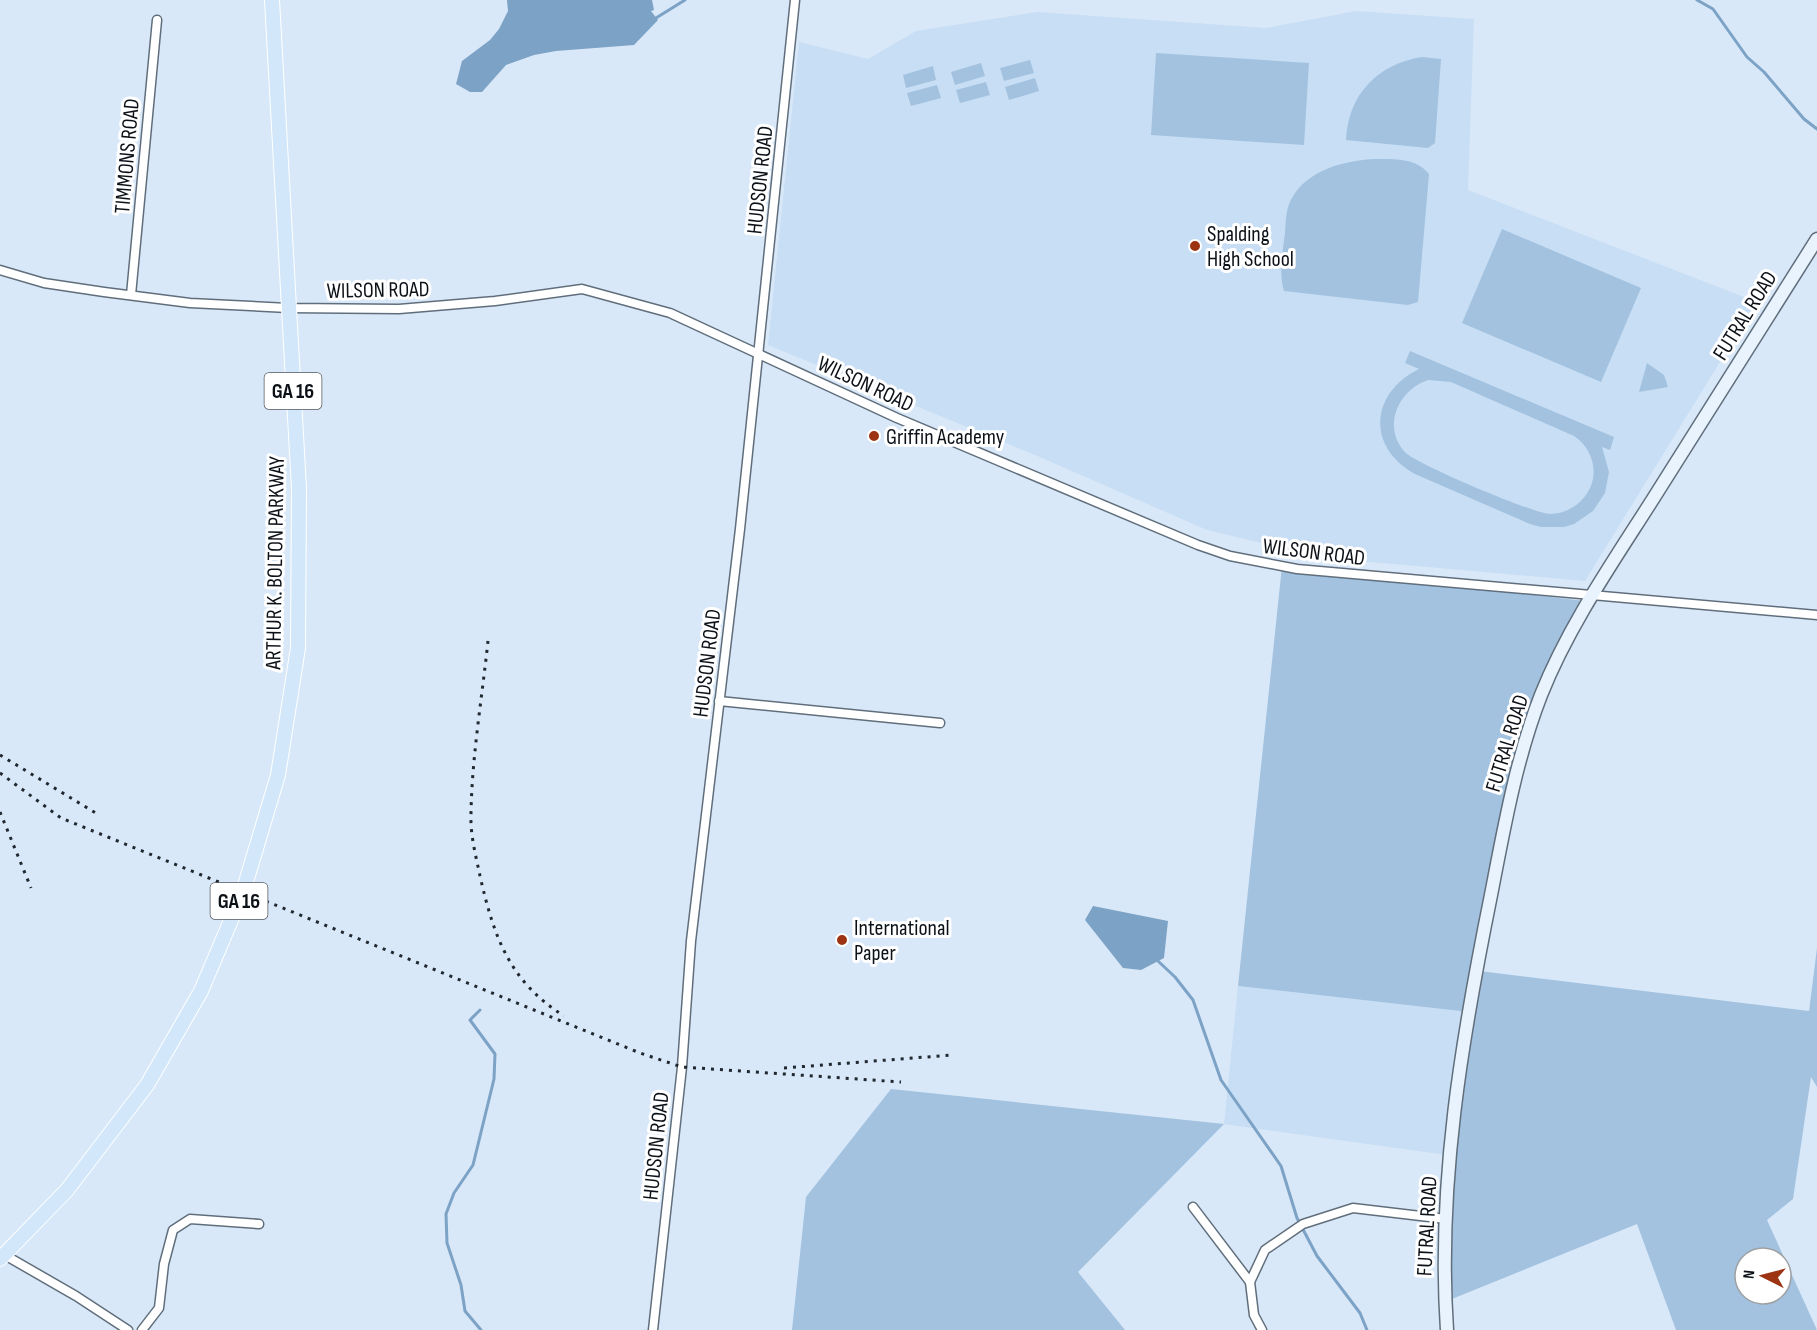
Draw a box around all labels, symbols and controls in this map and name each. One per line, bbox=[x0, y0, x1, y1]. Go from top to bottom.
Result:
street label: TIMMONS ROAD bbox=[109, 97, 146, 215]
street label: HUDSON ROAD bbox=[741, 125, 780, 236]
place label: Spalding High School bbox=[1207, 221, 1294, 273]
marker: Spalding High School bbox=[1188, 239, 1202, 253]
street label: FUTRAL ROAD bbox=[1707, 266, 1783, 365]
street label: WILSON ROAD bbox=[326, 276, 430, 305]
street label: WILSON ROAD bbox=[813, 350, 918, 418]
road number: GA 16 bbox=[264, 373, 322, 409]
place label: Griffin Academy bbox=[886, 424, 1005, 451]
marker: Griffin Academy bbox=[867, 429, 881, 443]
street label: ARTHUR K. BOLTON PARKWAY bbox=[260, 456, 291, 671]
street label: WILSON ROAD bbox=[1261, 533, 1366, 572]
street label: HUDSON ROAD bbox=[687, 608, 728, 719]
street label: FUTRAL ROAD bbox=[1480, 692, 1535, 795]
road number: GA 16 bbox=[210, 883, 268, 919]
place label: International Paper bbox=[854, 915, 950, 967]
marker: International Paper bbox=[835, 933, 849, 947]
street label: HUDSON ROAD bbox=[637, 1091, 676, 1202]
street label: FUTRAL ROAD bbox=[1411, 1175, 1444, 1277]
north arrow bbox=[1733, 1246, 1793, 1306]
text: N bbox=[1740, 1269, 1759, 1280]

